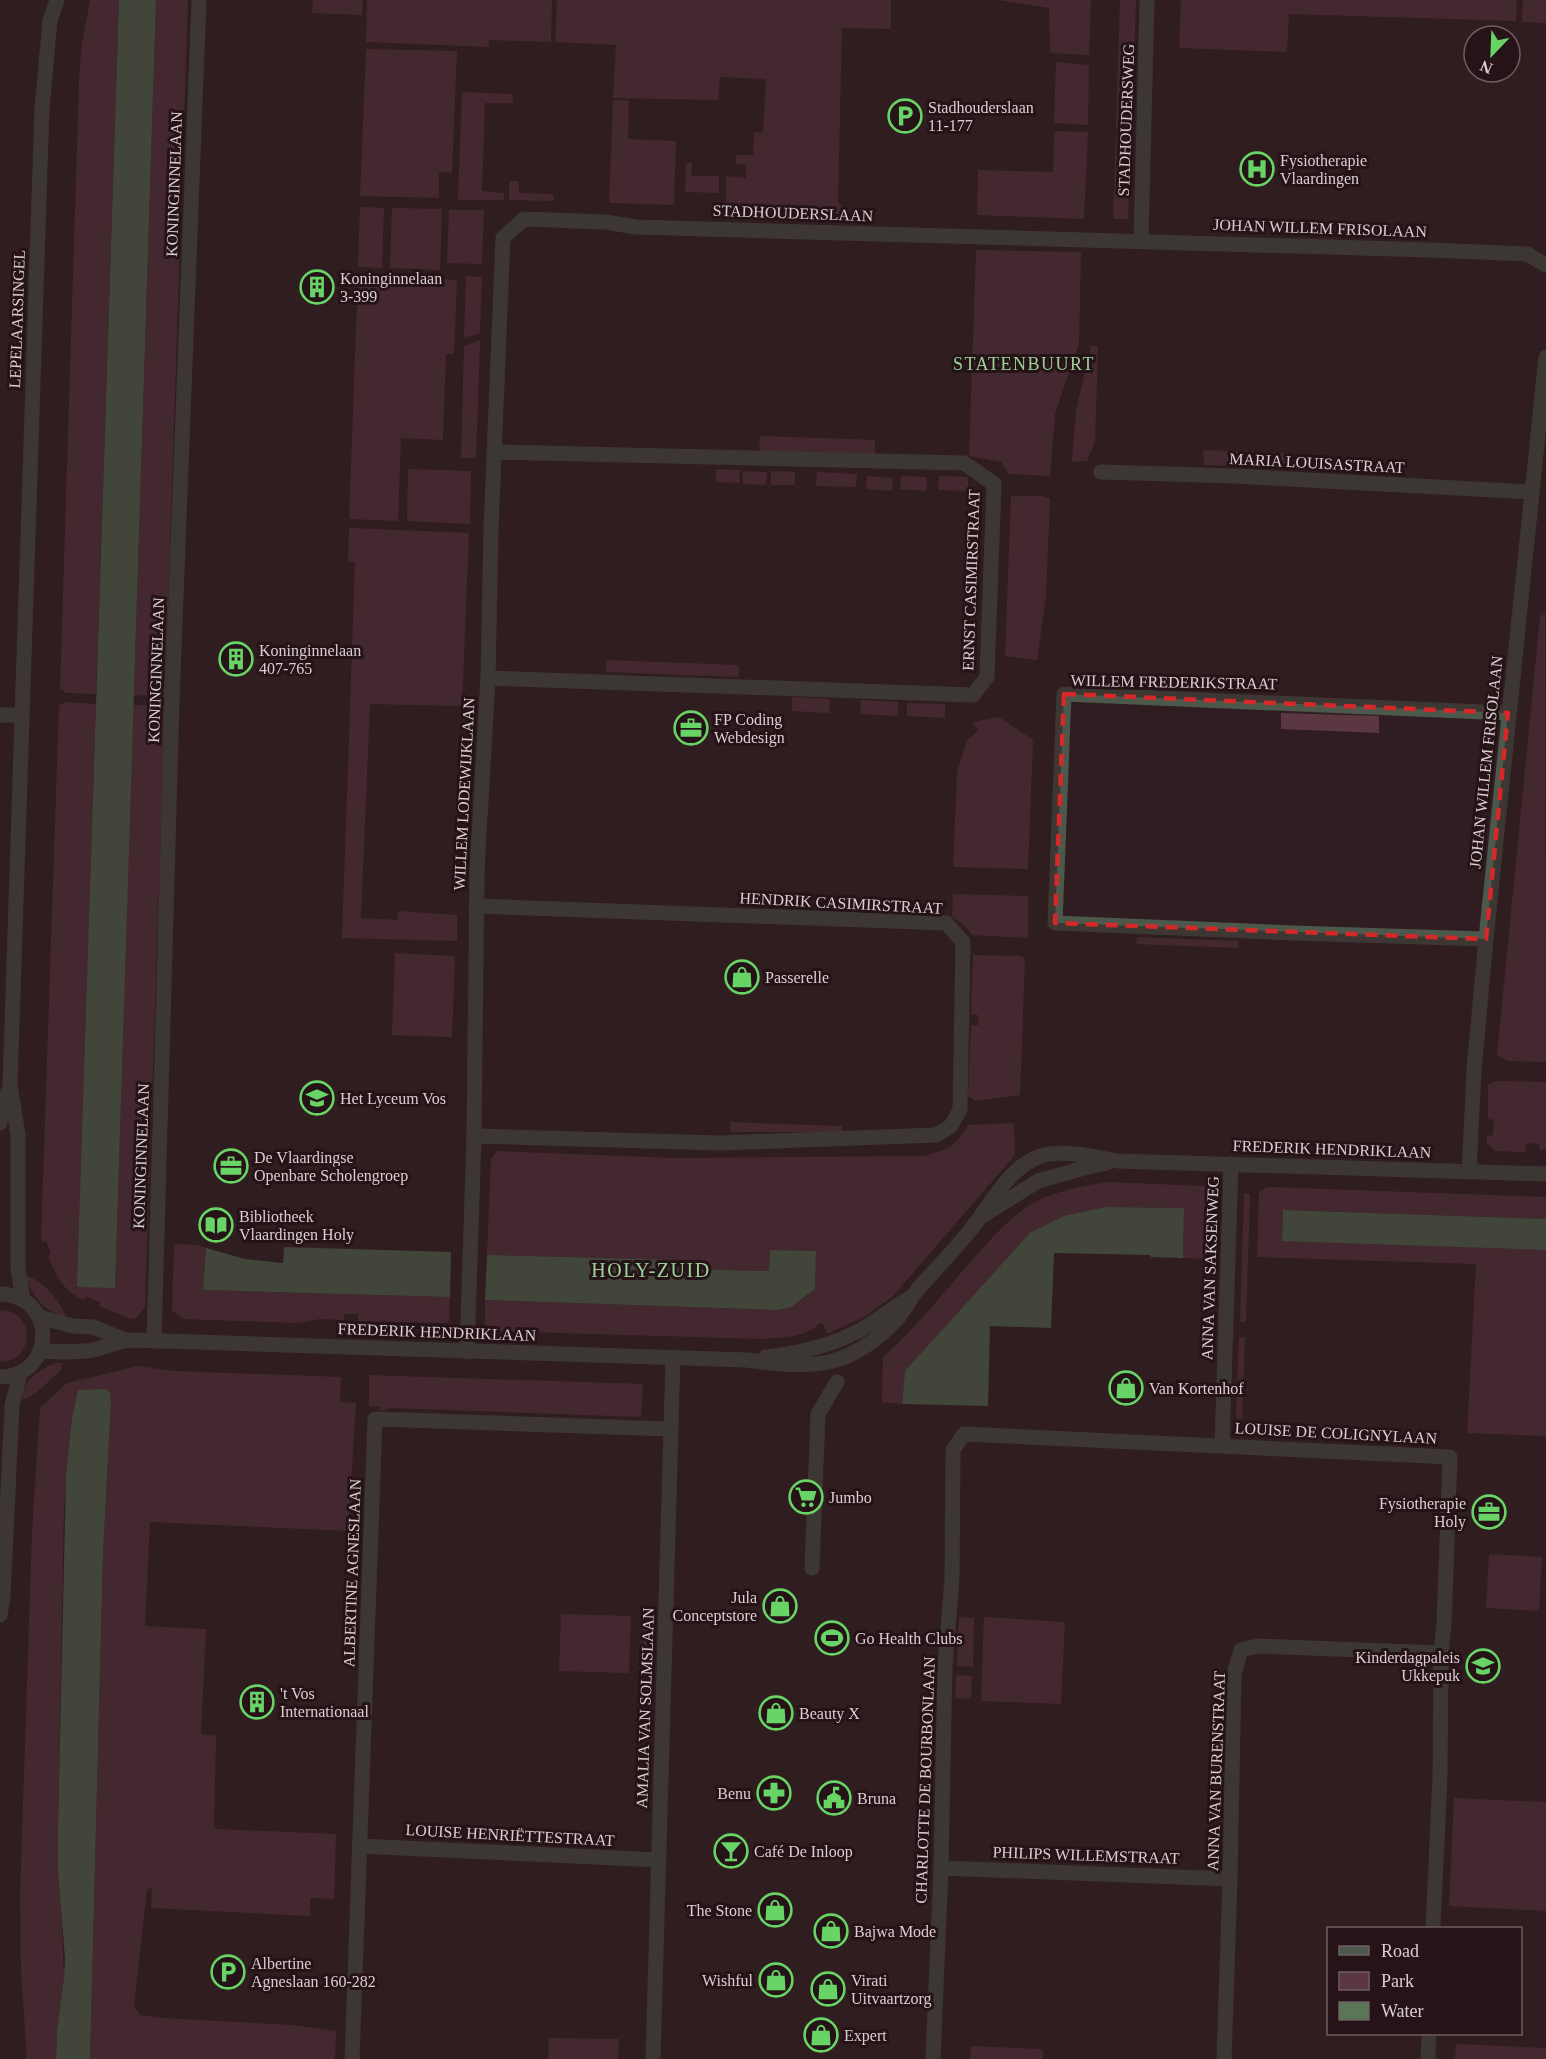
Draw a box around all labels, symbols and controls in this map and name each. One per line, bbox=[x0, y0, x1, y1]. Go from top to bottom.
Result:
north arrow bbox=[1462, 24, 1522, 84]
street label: STADHOUDERSWEG bbox=[1115, 43, 1137, 197]
text: N bbox=[1477, 57, 1495, 77]
parking icon: Stadhouderslaan 11-177 bbox=[887, 98, 923, 134]
place label: Stadhouderslaan 11-177 bbox=[928, 99, 1034, 134]
street label: KONINGINNELAAN bbox=[163, 110, 185, 257]
hospital icon: Fysiotherapie Vlaardingen bbox=[1239, 151, 1275, 187]
place label: Fysiotherapie Vlaardingen bbox=[1280, 152, 1367, 188]
street label: STADHOUDERSLAAN bbox=[713, 202, 874, 224]
street label: JOHAN WILLEM FRISOLAAN bbox=[1213, 216, 1428, 240]
street label: LEPELAARSINGEL bbox=[6, 249, 28, 389]
building icon: Koninginnelaan 3-399 bbox=[299, 269, 335, 305]
place label: Koninginnelaan 3-399 bbox=[340, 270, 442, 305]
district label: STATENBUURT bbox=[953, 354, 1095, 374]
street label: MARIA LOUISASTRAAT bbox=[1229, 450, 1405, 476]
street label: ERNST CASIMIRSTRAAT bbox=[959, 489, 983, 671]
street label: KONINGINNELAAN bbox=[145, 596, 167, 743]
building icon: Koninginnelaan 407-765 bbox=[218, 641, 254, 677]
place label: Koninginnelaan 407-765 bbox=[259, 642, 361, 677]
street label: JOHAN WILLEM FRISOLAAN bbox=[1466, 654, 1506, 869]
street label: WILLEM FREDERIKSTRAAT bbox=[1071, 672, 1278, 692]
street label: WILLEM LODEWIJKLAAN bbox=[450, 697, 478, 891]
office icon: FP Coding Webdesign bbox=[673, 710, 709, 746]
place label: FP Coding Webdesign bbox=[714, 711, 785, 747]
street label: HENDRIK CASIMIRSTRAAT bbox=[739, 889, 943, 917]
shop icon: Passerelle bbox=[724, 959, 760, 995]
place label: Passerelle bbox=[765, 969, 829, 986]
school or university icon: Het Lyceum Vos bbox=[299, 1080, 335, 1116]
street label: KONINGINNELAAN bbox=[130, 1082, 152, 1229]
place label: Het Lyceum Vos bbox=[340, 1090, 446, 1108]
street label: FREDERIK HENDRIKLAAN bbox=[1232, 1137, 1432, 1161]
office icon: De Vlaardingse Openbare Scholengroep bbox=[213, 1148, 249, 1184]
place label: De Vlaardingse Openbare Scholengroep bbox=[254, 1149, 408, 1185]
street label: ANNA VAN SAKSENWEG bbox=[1198, 1175, 1222, 1360]
library icon: Bibliotheek Vlaardingen Holy bbox=[198, 1207, 234, 1243]
place label: Bibliotheek Vlaardingen Holy bbox=[239, 1208, 354, 1244]
district label: HOLY-ZUID bbox=[591, 1259, 711, 1281]
street label: FREDERIK HENDRIKLAAN bbox=[337, 1320, 537, 1344]
shop icon: Van Kortenhof bbox=[1108, 1370, 1144, 1406]
place label: Van Kortenhof bbox=[1149, 1380, 1244, 1397]
street label: LOUISE DE COLIGNYLAAN bbox=[1234, 1419, 1438, 1447]
street label: ALBERTINE AGNESLAAN bbox=[340, 1478, 364, 1668]
supermarket icon: Jumbo bbox=[788, 1479, 824, 1515]
place label: Jumbo bbox=[829, 1489, 872, 1506]
office icon: Fysiotherapie Holy bbox=[1471, 1494, 1507, 1530]
place label: Fysiotherapie Holy bbox=[1379, 1495, 1466, 1531]
shop icon: Jula Conceptstore bbox=[762, 1588, 798, 1624]
place label: Jula Conceptstore bbox=[673, 1589, 757, 1625]
street label: AMALIA VAN SOLMSLAAN bbox=[633, 1607, 657, 1809]
sports icon: Go Health Clubs bbox=[814, 1620, 850, 1656]
place label: Go Health Clubs bbox=[855, 1630, 963, 1647]
school or university icon: Kinderdagpaleis Ukkepuk bbox=[1465, 1648, 1501, 1684]
place label: Kinderdagpaleis Ukkepuk bbox=[1355, 1649, 1460, 1685]
street label: CHARLOTTE DE BOURBONLAAN bbox=[912, 1656, 938, 1904]
street label: ANNA VAN BURENSTRAAT bbox=[1204, 1670, 1228, 1871]
building icon: 't Vos Internationaal bbox=[239, 1684, 275, 1720]
place label: 't Vos Internationaal bbox=[280, 1685, 369, 1720]
shop icon: Beauty X bbox=[758, 1695, 794, 1731]
place label: Beauty X bbox=[799, 1705, 860, 1723]
pharmacy icon: Benu bbox=[756, 1775, 792, 1811]
public building icon: Bruna bbox=[816, 1780, 852, 1816]
place label: Benu bbox=[717, 1785, 751, 1802]
place label: Bruna bbox=[857, 1790, 896, 1807]
street label: LOUISE HENRIËTTESTRAAT bbox=[405, 1821, 615, 1849]
bar icon: Café De Inloop bbox=[713, 1833, 749, 1869]
place label: Café De Inloop bbox=[754, 1843, 853, 1861]
street label: PHILIPS WILLEMSTRAAT bbox=[992, 1843, 1180, 1867]
shop icon: The Stone bbox=[757, 1892, 793, 1928]
place label: The Stone bbox=[687, 1902, 752, 1919]
shop icon: Bajwa Mode bbox=[813, 1913, 849, 1949]
place label: Bajwa Mode bbox=[854, 1923, 936, 1941]
legend bbox=[1327, 1927, 1522, 2035]
text: Road bbox=[1381, 1941, 1419, 1961]
parking icon: Albertine Agneslaan 160-282 bbox=[210, 1954, 246, 1990]
place label: Albertine Agneslaan 160-282 bbox=[251, 1955, 376, 1991]
shop icon: Wishful bbox=[758, 1962, 794, 1998]
shop icon: Virati Uitvaartzorg bbox=[810, 1971, 846, 2007]
text: Park bbox=[1381, 1971, 1414, 1991]
place label: Wishful bbox=[702, 1972, 754, 1989]
place label: Virati Uitvaartzorg bbox=[851, 1972, 932, 2008]
text: Water bbox=[1381, 2001, 1424, 2021]
shop icon: Expert bbox=[803, 2017, 839, 2053]
place label: Expert bbox=[844, 2027, 887, 2045]

